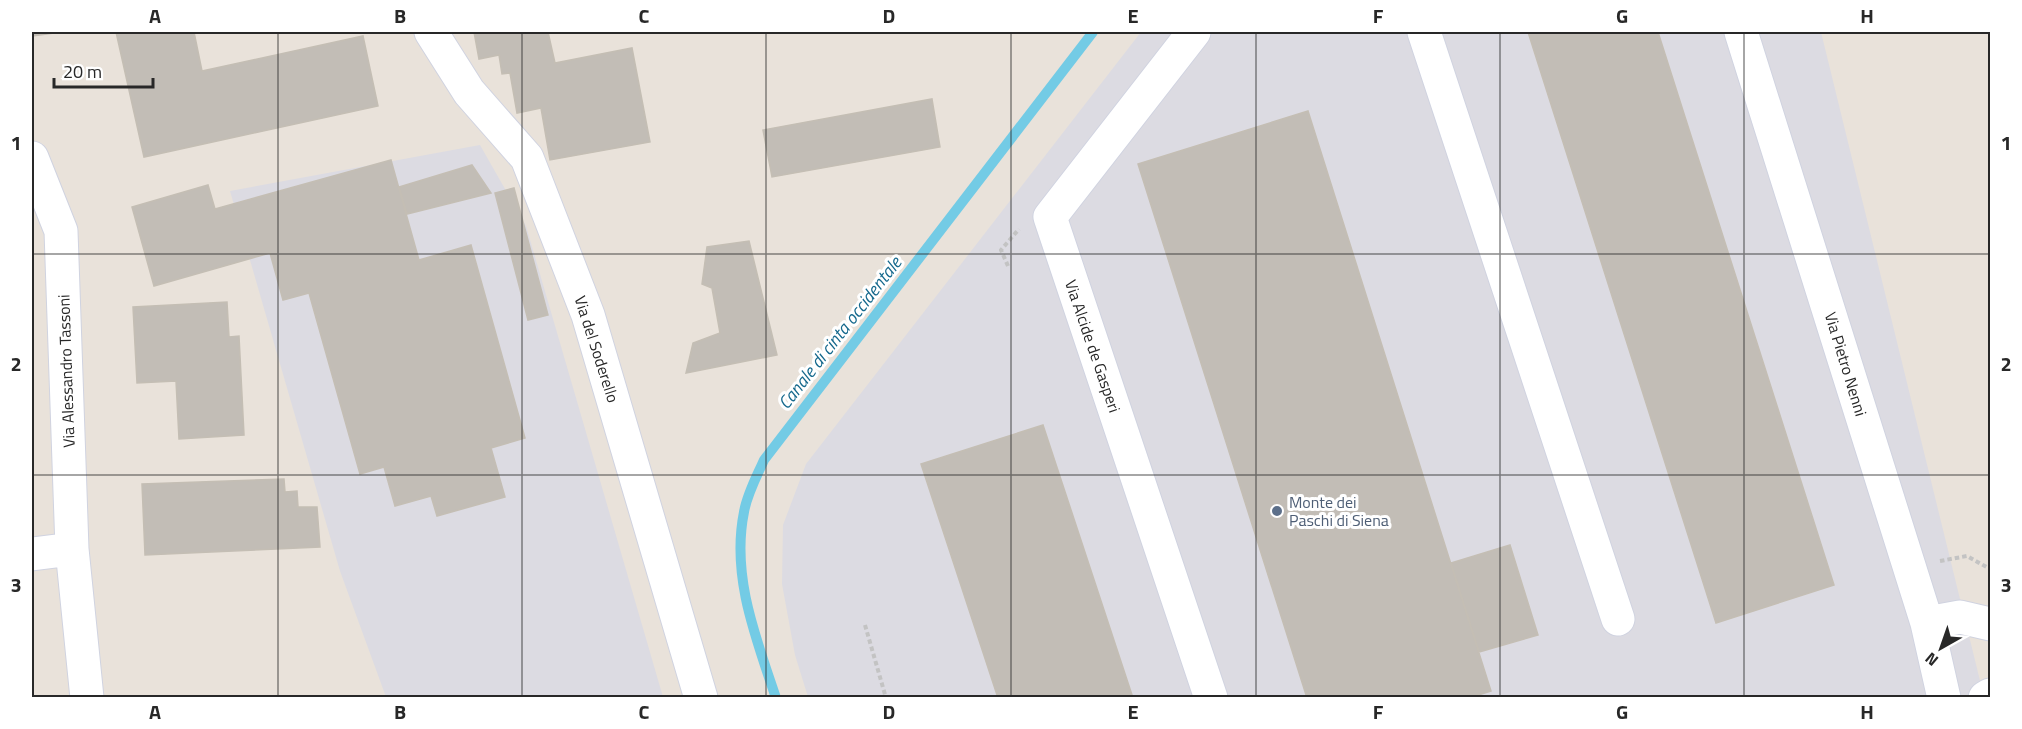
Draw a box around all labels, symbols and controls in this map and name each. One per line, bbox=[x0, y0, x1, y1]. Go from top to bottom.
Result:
text: A bbox=[149, 0, 161, 31]
text: B bbox=[394, 0, 406, 31]
text: C bbox=[639, 0, 650, 31]
text: D bbox=[883, 0, 895, 31]
text: E bbox=[1127, 0, 1139, 31]
text: F bbox=[1373, 0, 1384, 31]
text: G bbox=[1616, 0, 1628, 31]
text: H bbox=[1860, 0, 1874, 31]
scale bar bbox=[54, 51, 153, 89]
text: 20 m bbox=[63, 58, 102, 85]
text: 1 bbox=[10, 127, 22, 158]
text: 1 bbox=[2000, 127, 2012, 158]
water label: Canale di cinta occidentale bbox=[771, 249, 909, 415]
street label: Via Alcide de Gasperi bbox=[1059, 276, 1127, 416]
street label: Via del Soderello bbox=[568, 292, 626, 406]
street label: Via Alessandro Tassoni bbox=[51, 294, 81, 448]
street label: Via Pietro Nenni bbox=[1819, 309, 1873, 419]
text: 2 bbox=[10, 348, 22, 379]
text: 2 bbox=[2000, 348, 2012, 379]
place label: Monte dei Paschi di Siena bbox=[1289, 490, 1389, 532]
marker: Monte dei Paschi di Siena bbox=[1270, 504, 1284, 518]
text: 3 bbox=[10, 569, 22, 600]
text: 3 bbox=[2000, 569, 2012, 600]
north arrow bbox=[1911, 618, 1971, 678]
text: N bbox=[1919, 647, 1943, 672]
text: A bbox=[149, 696, 161, 727]
text: B bbox=[394, 696, 406, 727]
text: C bbox=[639, 696, 650, 727]
text: D bbox=[883, 696, 895, 727]
text: E bbox=[1127, 696, 1139, 727]
text: F bbox=[1373, 696, 1384, 727]
text: G bbox=[1616, 696, 1628, 727]
text: H bbox=[1860, 696, 1874, 727]

